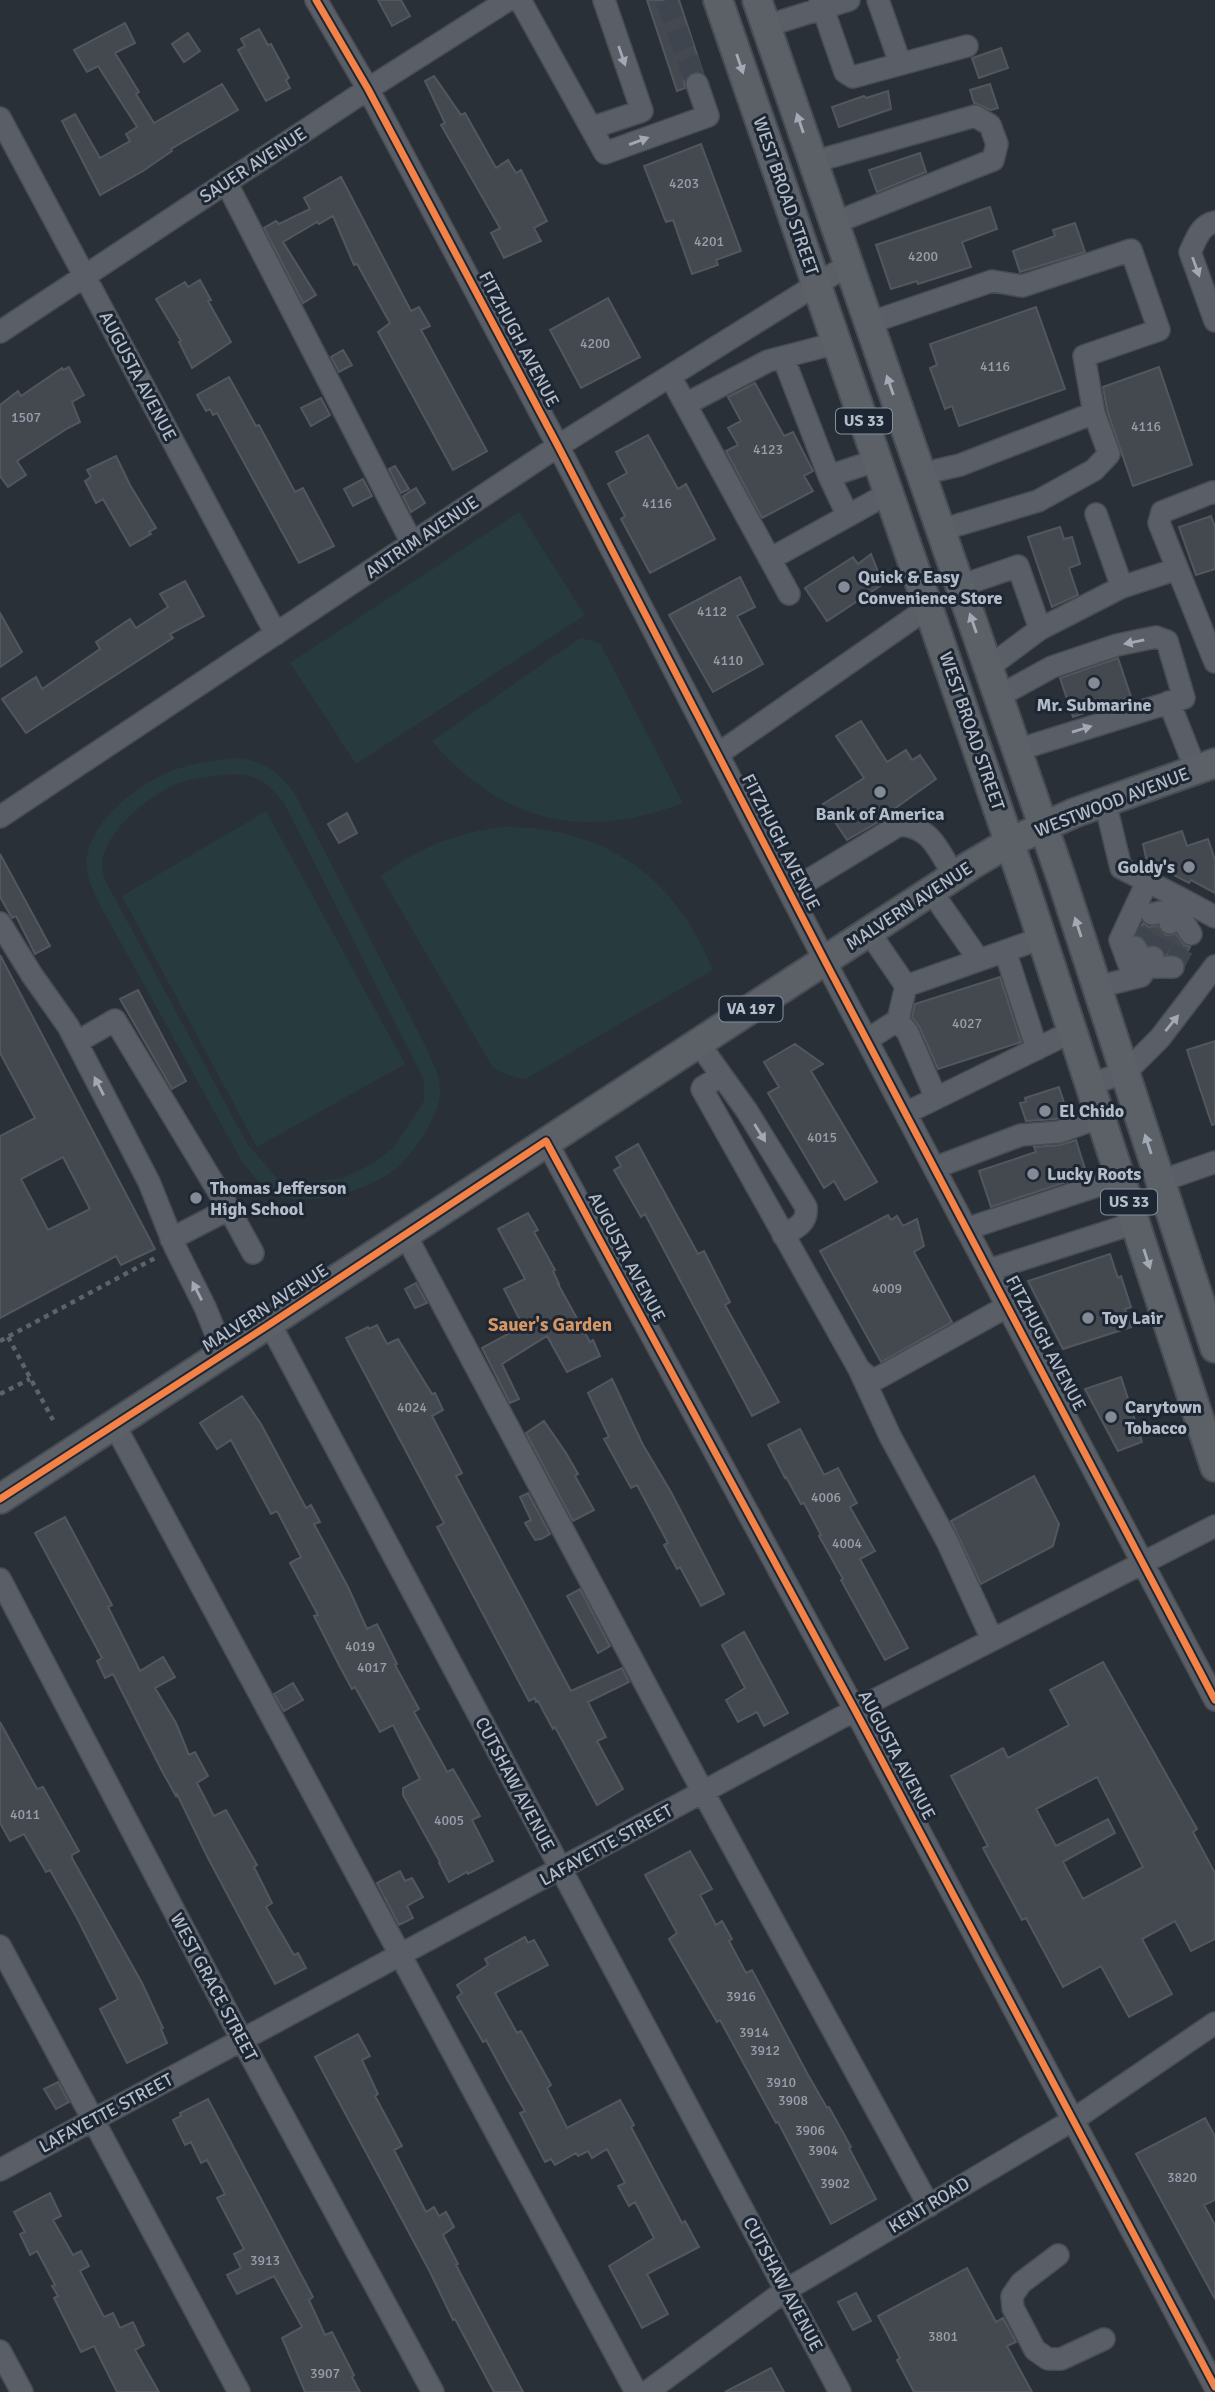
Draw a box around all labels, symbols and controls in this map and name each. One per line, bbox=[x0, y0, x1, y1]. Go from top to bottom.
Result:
one-way arrow bbox=[617, 45, 628, 66]
one-way arrow bbox=[735, 54, 746, 75]
one-way arrow bbox=[794, 113, 805, 134]
street label: WEST BROAD STREET bbox=[749, 114, 823, 278]
street label: SAUER AVENUE bbox=[196, 122, 310, 208]
one-way arrow bbox=[628, 135, 649, 146]
house number: 4203 bbox=[669, 175, 699, 192]
house number: 4201 bbox=[694, 233, 724, 250]
house number: 4200 bbox=[908, 248, 938, 265]
one-way arrow bbox=[1191, 257, 1202, 278]
street label: FITZHUGH AVENUE bbox=[474, 267, 564, 411]
street label: AUGUSTA AVENUE bbox=[95, 307, 181, 445]
house number: 4200 bbox=[580, 335, 610, 352]
house number: 4116 bbox=[980, 358, 1010, 375]
one-way arrow bbox=[884, 374, 895, 395]
road number: US 33 bbox=[836, 408, 892, 434]
house number: 1507 bbox=[11, 409, 41, 426]
house number: 4116 bbox=[1131, 418, 1161, 435]
house number: 4123 bbox=[753, 441, 783, 458]
street label: ANTRIM AVENUE bbox=[361, 491, 483, 583]
house number: 4116 bbox=[642, 495, 672, 512]
place label: Quick & Easy Convenience Store bbox=[858, 566, 1003, 609]
marker: Quick & Easy Convenience Store bbox=[836, 579, 852, 595]
house number: 4112 bbox=[697, 603, 727, 620]
one-way arrow bbox=[967, 612, 978, 633]
one-way arrow bbox=[1123, 636, 1145, 647]
street label: WEST BROAD STREET bbox=[935, 649, 1009, 813]
house number: 4110 bbox=[713, 652, 743, 669]
marker: Mr. Submarine bbox=[1086, 675, 1102, 691]
place label: Mr. Submarine bbox=[1037, 694, 1152, 716]
one-way arrow bbox=[1072, 724, 1093, 734]
street label: WESTWOOD AVENUE bbox=[1032, 762, 1192, 842]
street label: FITZHUGH AVENUE bbox=[737, 770, 825, 914]
marker: Bank of America bbox=[872, 784, 888, 800]
place label: Bank of America bbox=[816, 803, 944, 825]
place label: Goldy's bbox=[1118, 856, 1175, 878]
street label: MALVERN AVENUE bbox=[842, 857, 976, 955]
marker: Goldy's bbox=[1181, 859, 1197, 875]
one-way arrow bbox=[1072, 917, 1083, 938]
road number: VA 197 bbox=[720, 996, 782, 1021]
one-way arrow bbox=[1164, 1014, 1178, 1032]
house number: 4027 bbox=[952, 1015, 982, 1032]
one-way arrow bbox=[94, 1076, 105, 1096]
place label: El Chido bbox=[1059, 1100, 1124, 1122]
marker: El Chido bbox=[1037, 1103, 1053, 1119]
one-way arrow bbox=[753, 1123, 766, 1142]
house number: 4015 bbox=[807, 1129, 837, 1146]
one-way arrow bbox=[1143, 1133, 1153, 1154]
place label: Lucky Roots bbox=[1047, 1163, 1141, 1185]
marker: Lucky Roots bbox=[1025, 1166, 1041, 1182]
place label: Thomas Jefferson High School bbox=[210, 1177, 347, 1220]
street label: AUGUSTA AVENUE bbox=[584, 1188, 670, 1326]
marker: Thomas Jefferson High School bbox=[188, 1190, 204, 1206]
road number: US 33 bbox=[1101, 1190, 1157, 1214]
one-way arrow bbox=[1142, 1248, 1153, 1269]
street label: MALVERN AVENUE bbox=[198, 1259, 332, 1357]
street label: FITZHUGH AVENUE bbox=[1001, 1271, 1091, 1415]
house number: 4009 bbox=[872, 1280, 902, 1297]
one-way arrow bbox=[192, 1281, 203, 1301]
place label: Toy Lair bbox=[1102, 1307, 1164, 1329]
marker: Toy Lair bbox=[1080, 1310, 1096, 1326]
district label: Sauer's Garden bbox=[488, 1313, 612, 1337]
place label: Carytown Tobacco bbox=[1125, 1396, 1202, 1439]
house number: 4024 bbox=[397, 1399, 428, 1416]
marker: Carytown Tobacco bbox=[1103, 1409, 1119, 1425]
house number: 4006 bbox=[811, 1489, 841, 1506]
house number: 4004 bbox=[832, 1535, 863, 1552]
house number: 4019 bbox=[345, 1638, 375, 1655]
house number: 4017 bbox=[357, 1659, 387, 1676]
street label: AUGUSTA AVENUE bbox=[854, 1686, 940, 1824]
street label: CUTSHAW AVENUE bbox=[470, 1713, 560, 1855]
street label: LAFAYETTE STREET bbox=[536, 1799, 676, 1891]
house number: 4011 bbox=[10, 1806, 40, 1823]
house number: 4005 bbox=[434, 1812, 464, 1829]
street label: WEST GRACE STREET bbox=[166, 1909, 262, 2065]
house number: 3916 bbox=[726, 1988, 756, 2005]
house number: 3914 bbox=[739, 2024, 770, 2041]
house number: 3912 bbox=[750, 2042, 780, 2059]
street label: LAFAYETTE STREET bbox=[35, 2068, 177, 2158]
house number: 3910 bbox=[766, 2074, 796, 2091]
house number: 3908 bbox=[778, 2092, 808, 2109]
house number: 3906 bbox=[795, 2122, 825, 2139]
house number: 3904 bbox=[808, 2142, 839, 2159]
house number: 3820 bbox=[1167, 2169, 1197, 2186]
street label: KENT ROAD bbox=[884, 2172, 974, 2238]
house number: 3902 bbox=[820, 2175, 850, 2192]
street label: CUTSHAW AVENUE bbox=[738, 2213, 828, 2355]
house number: 3913 bbox=[250, 2252, 280, 2269]
house number: 3801 bbox=[928, 2328, 958, 2345]
house number: 3907 bbox=[310, 2365, 340, 2382]

